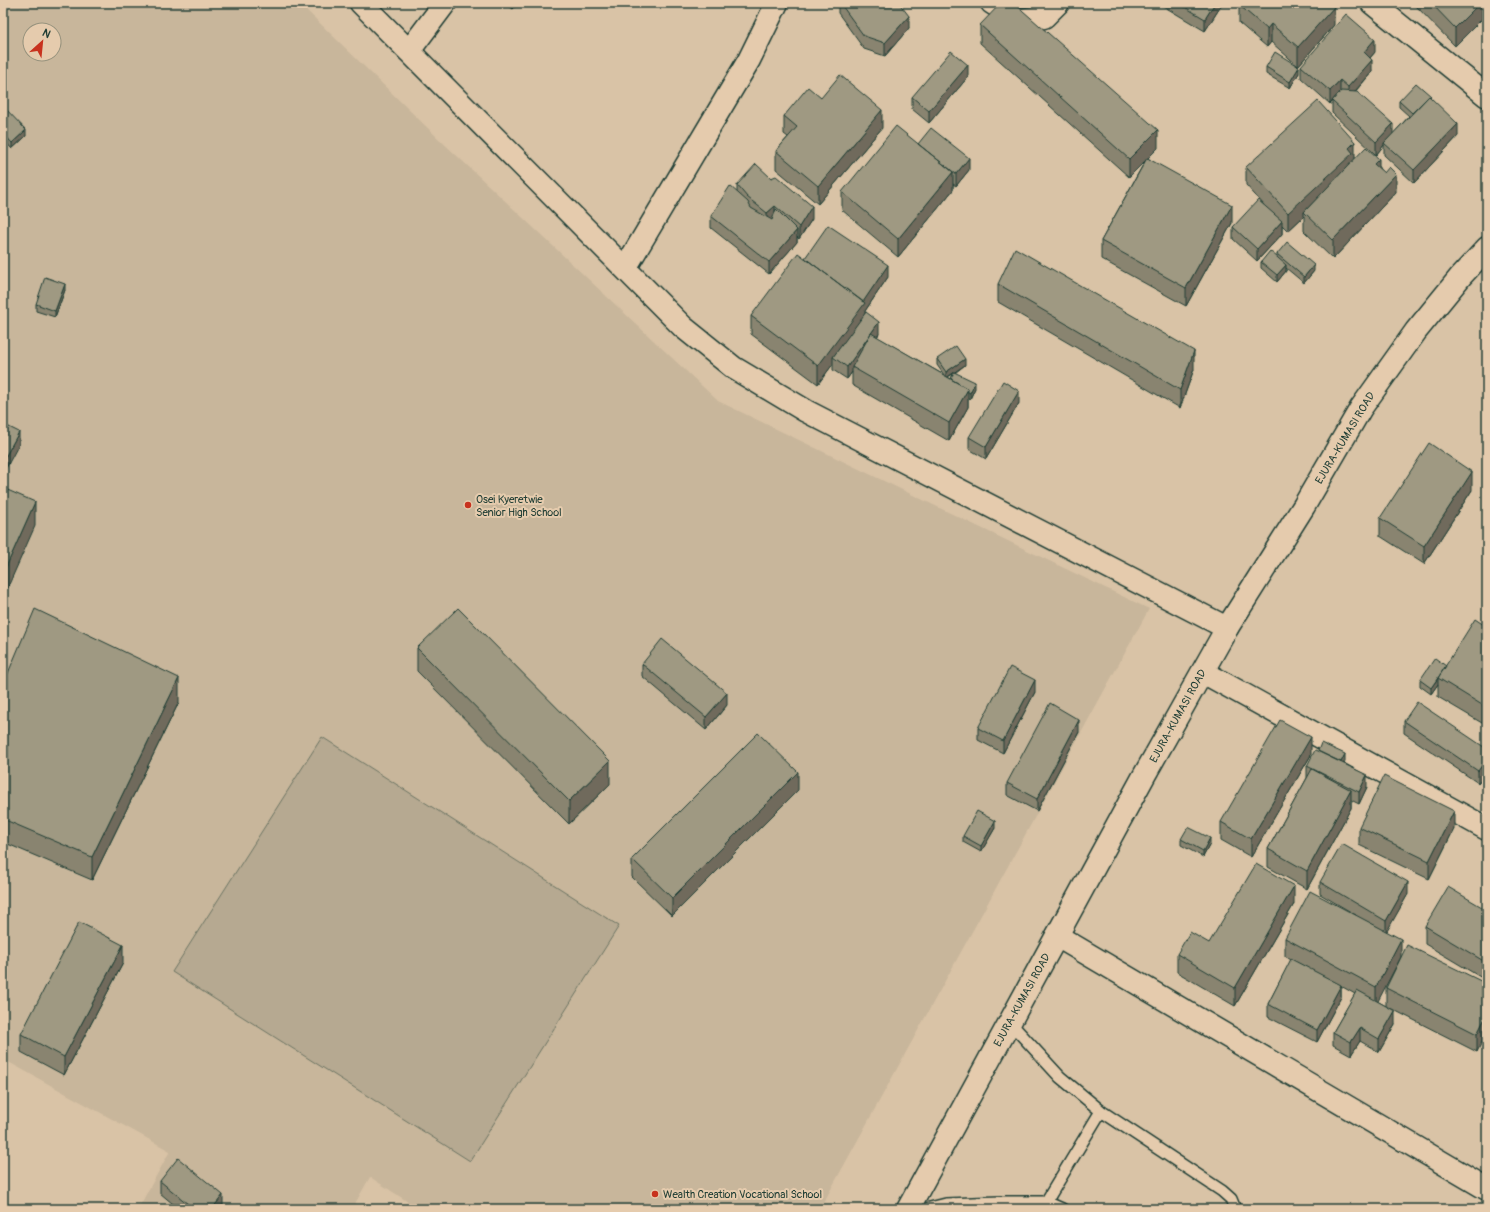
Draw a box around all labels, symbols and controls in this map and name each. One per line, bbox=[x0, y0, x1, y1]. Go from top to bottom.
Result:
north arrow bbox=[22, 22, 62, 62]
text: N bbox=[40, 26, 53, 41]
street label: EJURA-KUMASI ROAD bbox=[1312, 390, 1378, 486]
place label: Osei Kyeretwie Senior High School bbox=[476, 493, 562, 519]
marker: Osei Kyeretwie Senior High School bbox=[463, 500, 473, 510]
street label: EJURA-KUMASI ROAD bbox=[1147, 667, 1209, 765]
street label: EJURA-KUMASI ROAD bbox=[991, 951, 1053, 1049]
place label: Wealth Creation Vocational School bbox=[663, 1188, 822, 1201]
marker: Wealth Creation Vocational School bbox=[650, 1189, 660, 1199]

